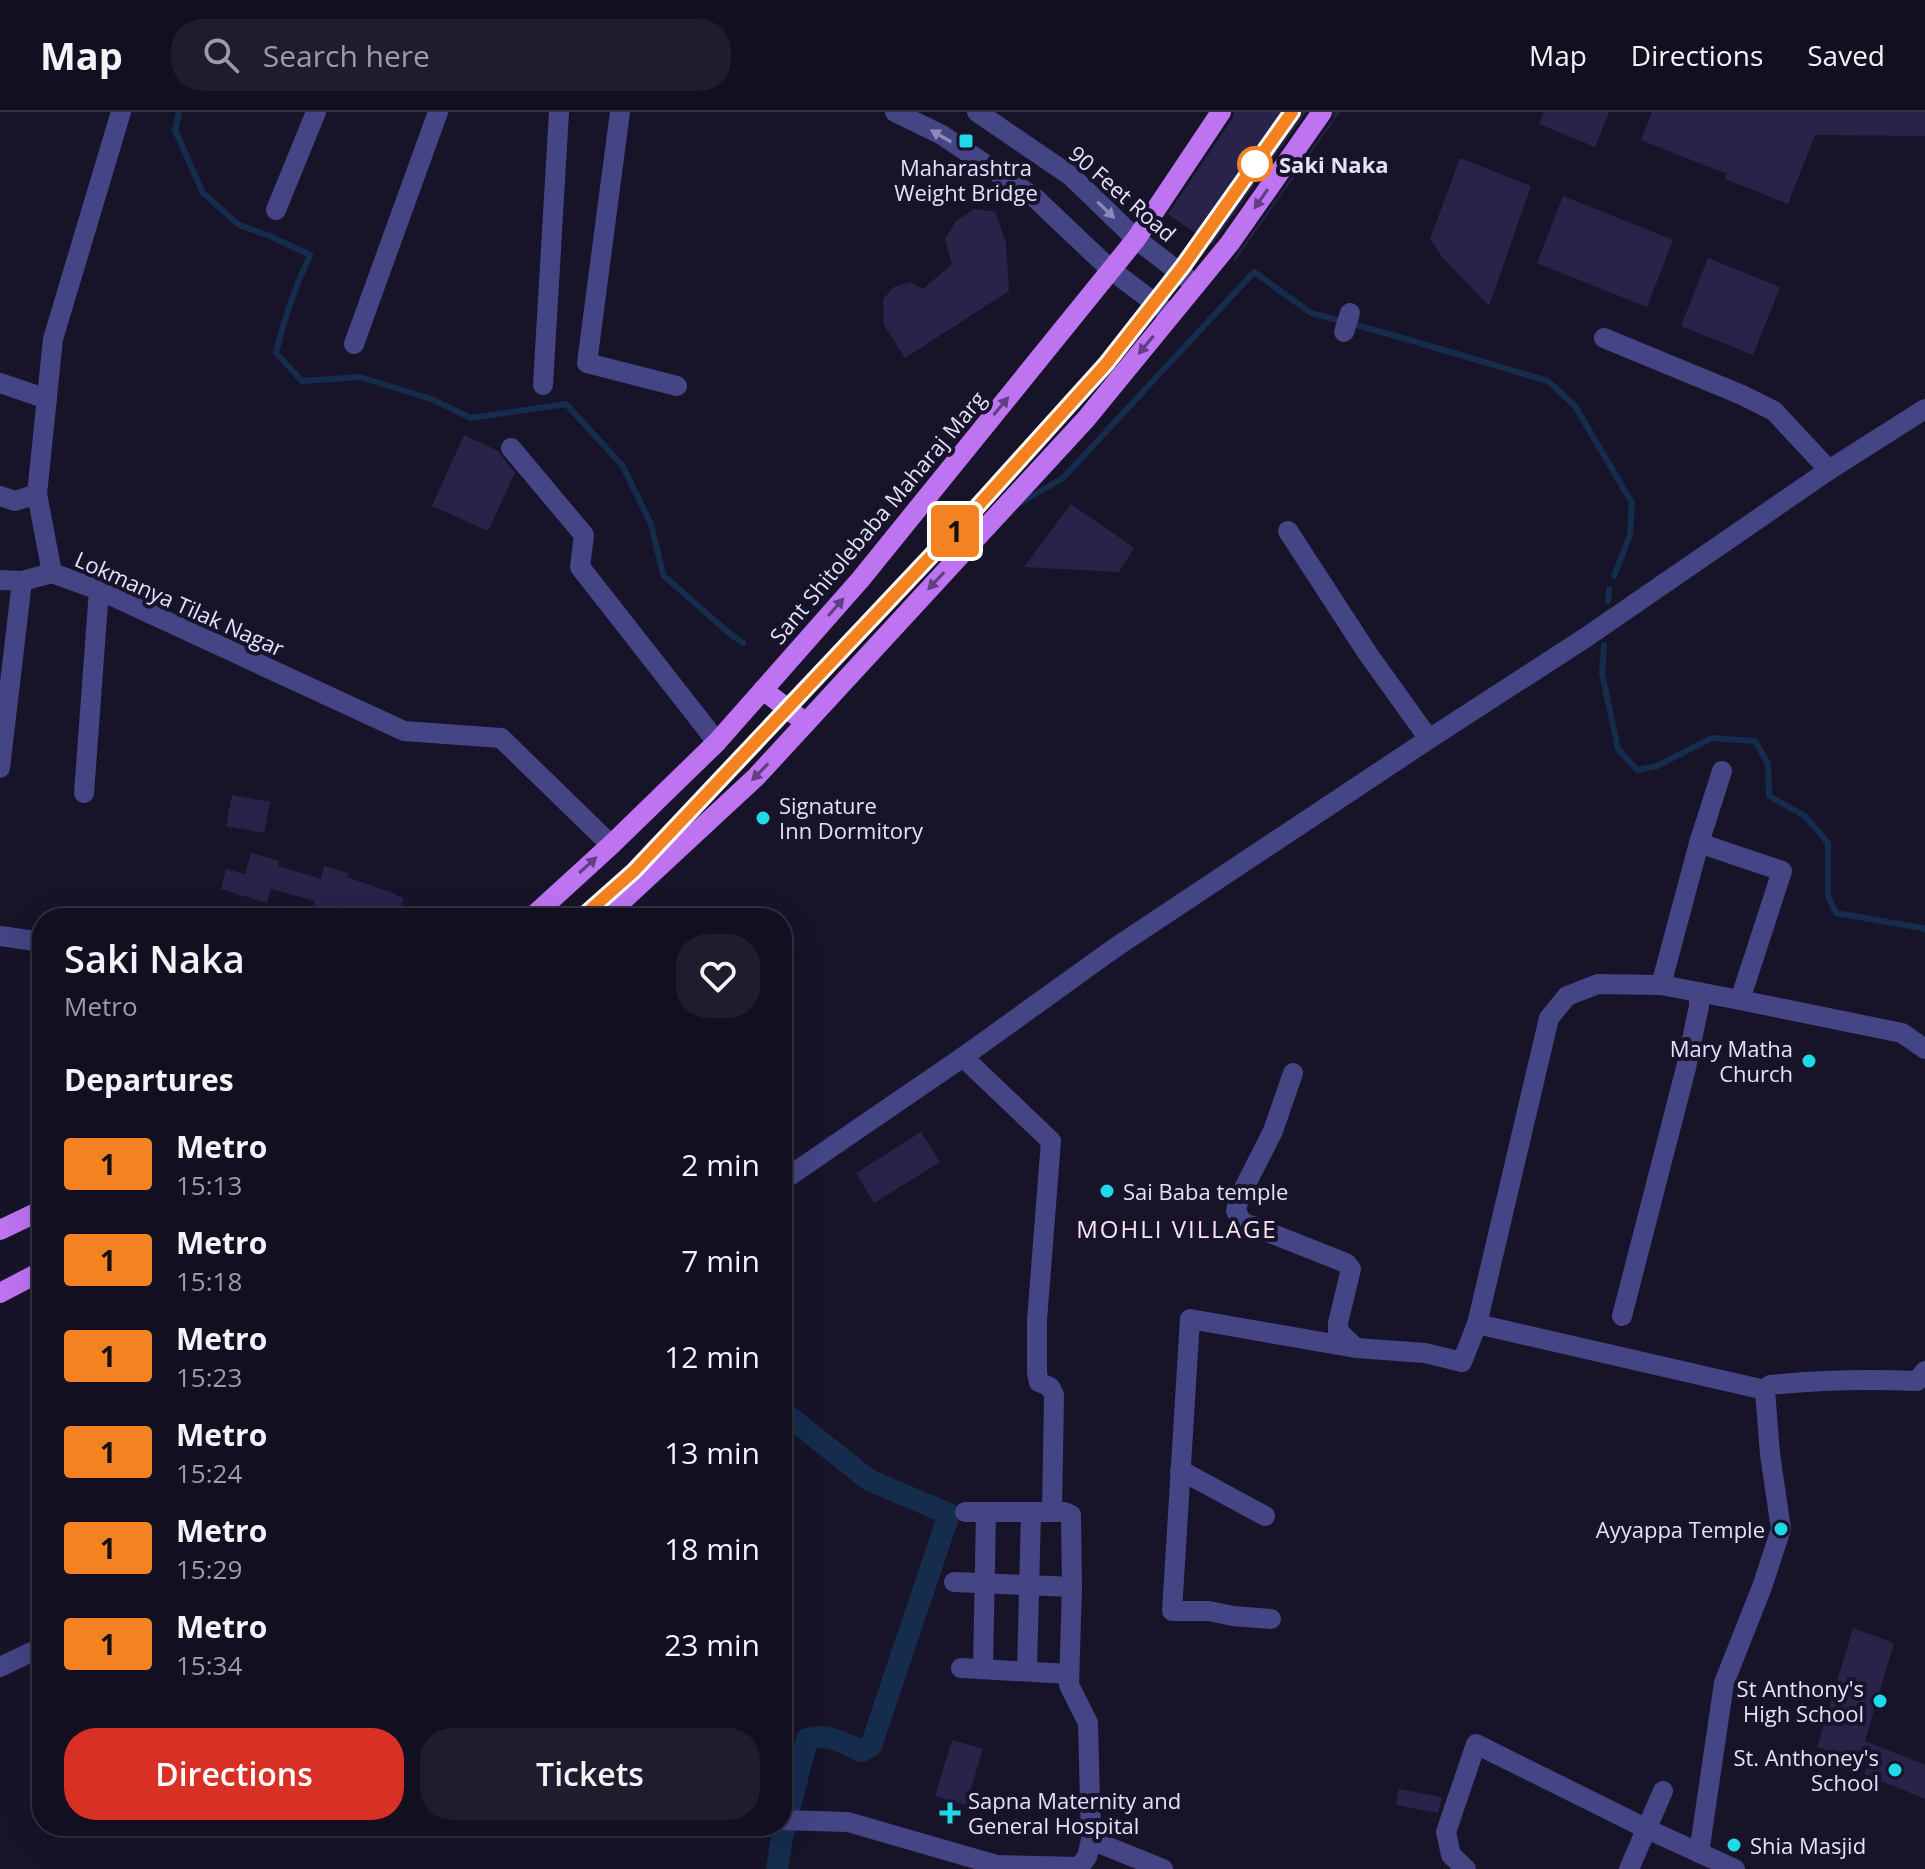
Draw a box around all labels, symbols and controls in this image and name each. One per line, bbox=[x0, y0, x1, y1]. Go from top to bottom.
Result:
search box bbox=[171, 19, 731, 91]
text: Map bbox=[40, 29, 123, 81]
icon: search bbox=[199, 33, 243, 77]
text: Search here bbox=[263, 35, 430, 76]
text: Map bbox=[1529, 36, 1587, 74]
text: Directions bbox=[1631, 36, 1763, 74]
text: Saved bbox=[1807, 36, 1885, 74]
one-way arrow bbox=[930, 129, 952, 143]
marker: Maharashtra Weight Bridge bbox=[957, 132, 975, 150]
street label: 90 Feet Road bbox=[1063, 138, 1183, 248]
marker: Saki Naka bbox=[1238, 147, 1272, 181]
place label: Saki Naka bbox=[1279, 149, 1389, 179]
place label: Maharashtra Weight Bridge bbox=[894, 152, 1038, 207]
one-way arrow bbox=[1254, 188, 1269, 209]
one-way arrow bbox=[1096, 200, 1115, 218]
one-way arrow bbox=[1138, 335, 1155, 356]
street label: Sant Shitolebaba Maharaj Marg bbox=[762, 384, 992, 650]
one-way arrow bbox=[992, 397, 1009, 417]
line badge: 1 bbox=[929, 505, 981, 557]
text: 1 bbox=[947, 512, 963, 550]
street label: Lokmanya Tilak Nagar bbox=[71, 543, 289, 663]
one-way arrow bbox=[928, 572, 946, 591]
one-way arrow bbox=[826, 598, 844, 617]
one-way arrow bbox=[751, 762, 770, 781]
place label: Signature Inn Dormitory bbox=[779, 790, 924, 845]
marker: Signature Inn Dormitory bbox=[754, 809, 772, 827]
one-way arrow bbox=[578, 857, 597, 875]
text: Saki Naka bbox=[64, 932, 245, 984]
button: heart bbox=[676, 934, 760, 1018]
text: Metro bbox=[64, 988, 138, 1024]
place label: Mary Matha Church bbox=[1670, 1033, 1793, 1088]
marker: Mary Matha Church bbox=[1800, 1052, 1818, 1070]
text: Departures bbox=[64, 1059, 234, 1100]
text: Metro bbox=[176, 1126, 267, 1167]
text: 2 min bbox=[681, 1144, 760, 1185]
text: 1 bbox=[100, 1145, 116, 1183]
text: 15:13 bbox=[176, 1167, 242, 1203]
place label: Sai Baba temple bbox=[1123, 1176, 1288, 1206]
marker: Sai Baba temple bbox=[1098, 1182, 1116, 1200]
district label: MOHLI VILLAGE bbox=[1076, 1212, 1278, 1245]
text: Metro bbox=[176, 1222, 267, 1263]
text: 7 min bbox=[681, 1240, 760, 1281]
text: 1 bbox=[100, 1241, 116, 1279]
text: 15:18 bbox=[176, 1263, 242, 1299]
text: Metro bbox=[176, 1318, 267, 1359]
text: 12 min bbox=[664, 1336, 760, 1377]
text: 1 bbox=[100, 1337, 116, 1375]
text: 15:23 bbox=[176, 1359, 242, 1395]
text: Metro bbox=[176, 1414, 267, 1455]
text: 13 min bbox=[664, 1432, 760, 1473]
text: 1 bbox=[100, 1433, 116, 1471]
text: 15:24 bbox=[176, 1455, 242, 1491]
text: Metro bbox=[176, 1510, 267, 1551]
place label: Ayyappa Temple bbox=[1596, 1514, 1765, 1544]
marker: Ayyappa Temple bbox=[1772, 1520, 1790, 1538]
text: 18 min bbox=[664, 1528, 760, 1569]
text: 1 bbox=[100, 1529, 116, 1567]
text: 15:29 bbox=[176, 1551, 242, 1587]
text: Metro bbox=[176, 1606, 267, 1647]
text: 23 min bbox=[664, 1624, 760, 1665]
text: 1 bbox=[100, 1625, 116, 1663]
text: 15:34 bbox=[176, 1647, 242, 1683]
place label: St Anthony's High School bbox=[1737, 1673, 1864, 1728]
marker: St Anthony's High School bbox=[1871, 1692, 1889, 1710]
button: Directions bbox=[64, 1728, 404, 1820]
button: Tickets bbox=[420, 1728, 760, 1820]
place label: St. Anthoney's School bbox=[1733, 1742, 1879, 1797]
marker: St. Anthoney's School bbox=[1886, 1761, 1904, 1779]
place label: Sapna Maternity and General Hospital bbox=[968, 1785, 1181, 1840]
marker: Sapna Maternity and General Hospital bbox=[939, 1802, 961, 1824]
place label: Shia Masjid bbox=[1750, 1830, 1866, 1860]
marker: Shia Masjid bbox=[1725, 1836, 1743, 1854]

